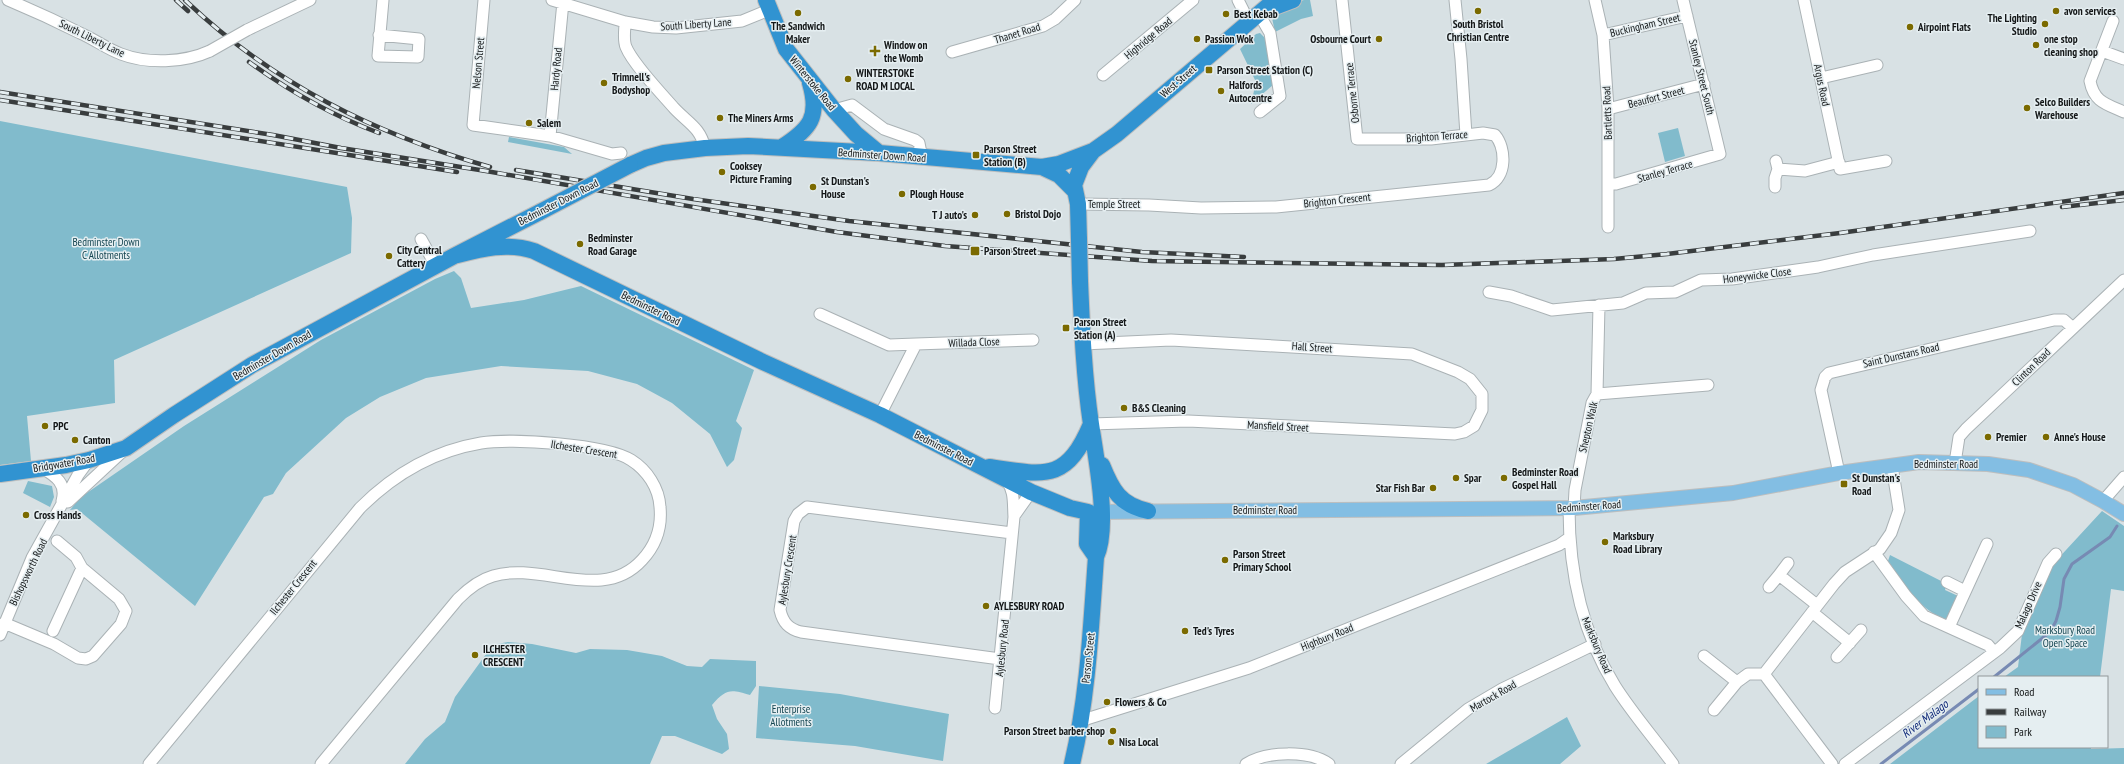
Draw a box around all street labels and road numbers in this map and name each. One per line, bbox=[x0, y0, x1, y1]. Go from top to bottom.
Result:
street label: Buckingham Street bbox=[1609, 10, 1681, 40]
street label: South Liberty Lane bbox=[660, 14, 732, 33]
street label: Highridge Road bbox=[1121, 14, 1175, 62]
street label: South Liberty Lane bbox=[57, 16, 128, 60]
street label: Thanet Road bbox=[992, 19, 1042, 47]
street label: Nelson Street bbox=[469, 37, 487, 89]
street label: Stanley Street South bbox=[1686, 38, 1718, 116]
street label: Hardy Road bbox=[547, 47, 565, 91]
street label: Winterstoke Road bbox=[787, 53, 839, 113]
street label: West Street bbox=[1157, 61, 1199, 101]
street label: Osborne Terrace bbox=[1342, 62, 1362, 124]
street label: Argus Road bbox=[1811, 63, 1833, 107]
street label: Beaufort Street bbox=[1626, 83, 1686, 111]
street label: Bartletts Road bbox=[1599, 86, 1615, 140]
street label: Brighton Terrace bbox=[1406, 127, 1469, 145]
street label: Bedminster Down Road bbox=[837, 145, 927, 165]
street label: Stanley Terrace bbox=[1636, 156, 1695, 186]
street label: Bedminster Down Road bbox=[515, 176, 601, 228]
street label: Brighton Crescent bbox=[1303, 190, 1371, 210]
street label: Temple Street bbox=[1088, 197, 1140, 211]
street label: Honeywicke Close bbox=[1722, 264, 1792, 286]
street label: Bedminster Road bbox=[619, 288, 683, 328]
street label: Bedminster Down Road bbox=[230, 327, 314, 383]
street label: Willada Close bbox=[948, 334, 1000, 350]
street label: Hall Street bbox=[1291, 339, 1333, 355]
street label: Saint Dunstans Road bbox=[1861, 339, 1941, 371]
street label: Clinton Road bbox=[2009, 345, 2053, 389]
street label: Shepton Walk bbox=[1575, 399, 1601, 454]
street label: Mansfield Street bbox=[1247, 417, 1309, 435]
street label: Bedminster Road bbox=[912, 427, 976, 469]
street label: Ilchester Crescent bbox=[550, 437, 618, 461]
street label: Bridgwater Road bbox=[32, 451, 96, 475]
street label: Bedminster Road bbox=[1914, 457, 1978, 471]
street label: Bedminster Road bbox=[1556, 497, 1622, 515]
street label: Bedminster Road bbox=[1233, 503, 1297, 517]
street label: Aylesbury Crescent bbox=[775, 534, 799, 606]
street label: Bishopsworth Road bbox=[6, 536, 50, 608]
street label: Ilchester Crescent bbox=[266, 556, 320, 618]
street label: Malago Drive bbox=[2011, 579, 2045, 631]
street label: Marksbury Road bbox=[1579, 615, 1615, 676]
street label: Aylesbury Road bbox=[992, 619, 1012, 677]
street label: Highbury Road bbox=[1299, 620, 1355, 654]
street label: Parson Street bbox=[1078, 632, 1098, 684]
street label: Martock Road bbox=[1467, 677, 1519, 715]

